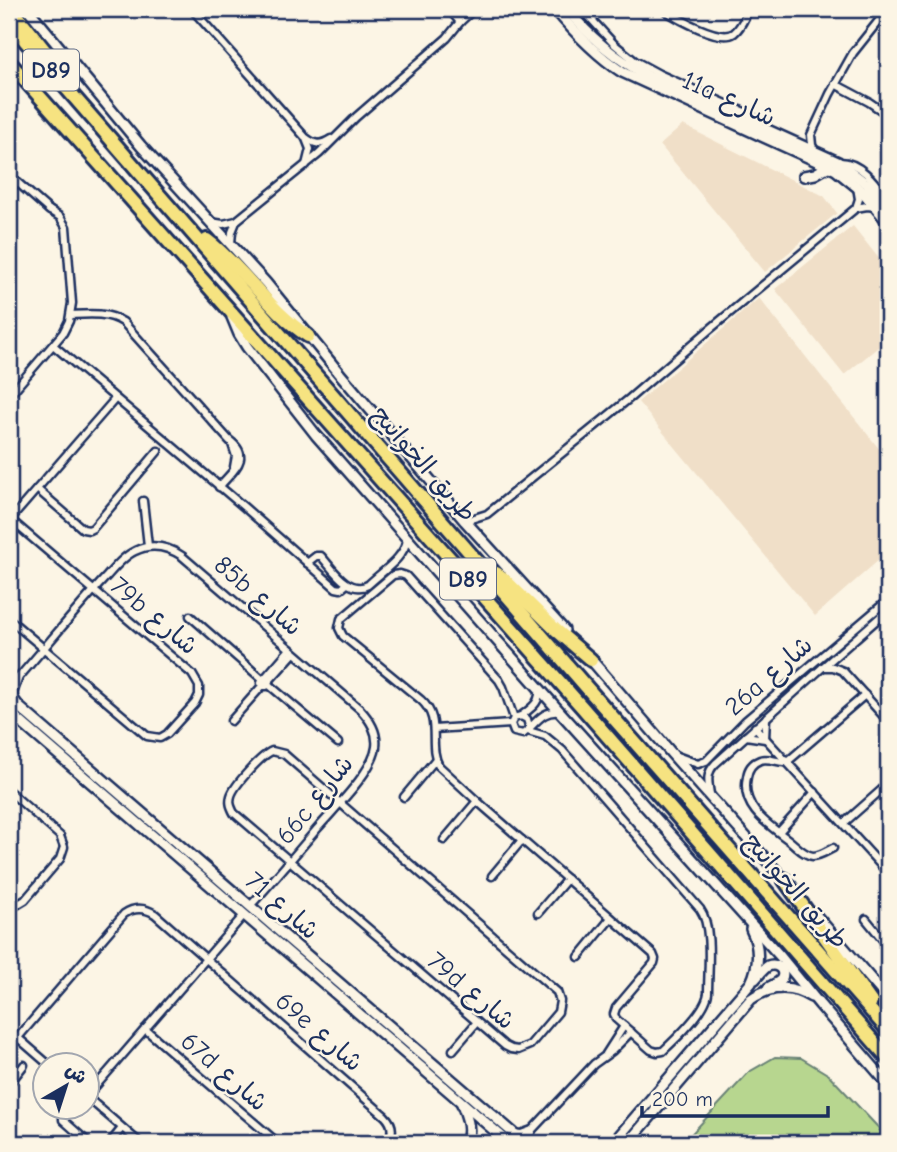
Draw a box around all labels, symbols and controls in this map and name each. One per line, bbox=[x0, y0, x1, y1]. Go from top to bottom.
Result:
road number: D89 bbox=[23, 50, 79, 90]
street label: 11a شارع bbox=[677, 65, 780, 135]
street label: طريق الخوانيج bbox=[364, 400, 483, 530]
street label: 85b شارع bbox=[207, 550, 308, 644]
road number: D89 bbox=[440, 558, 496, 600]
street label: 79b شارع bbox=[103, 571, 204, 663]
street label: 26a شارع bbox=[719, 630, 820, 724]
street label: 66c شارع bbox=[270, 749, 361, 852]
street label: طريق الخوانيج bbox=[736, 827, 855, 957]
street label: شارع 71 bbox=[238, 866, 325, 948]
street label: 79d شارع bbox=[420, 946, 521, 1038]
street label: 69e شارع bbox=[268, 986, 369, 1080]
street label: 67d شارع bbox=[173, 1026, 274, 1119]
north arrow bbox=[32, 1050, 102, 1120]
text: ش bbox=[61, 1058, 91, 1089]
scale bar bbox=[642, 1075, 827, 1119]
text: 200 m bbox=[652, 1087, 713, 1111]

